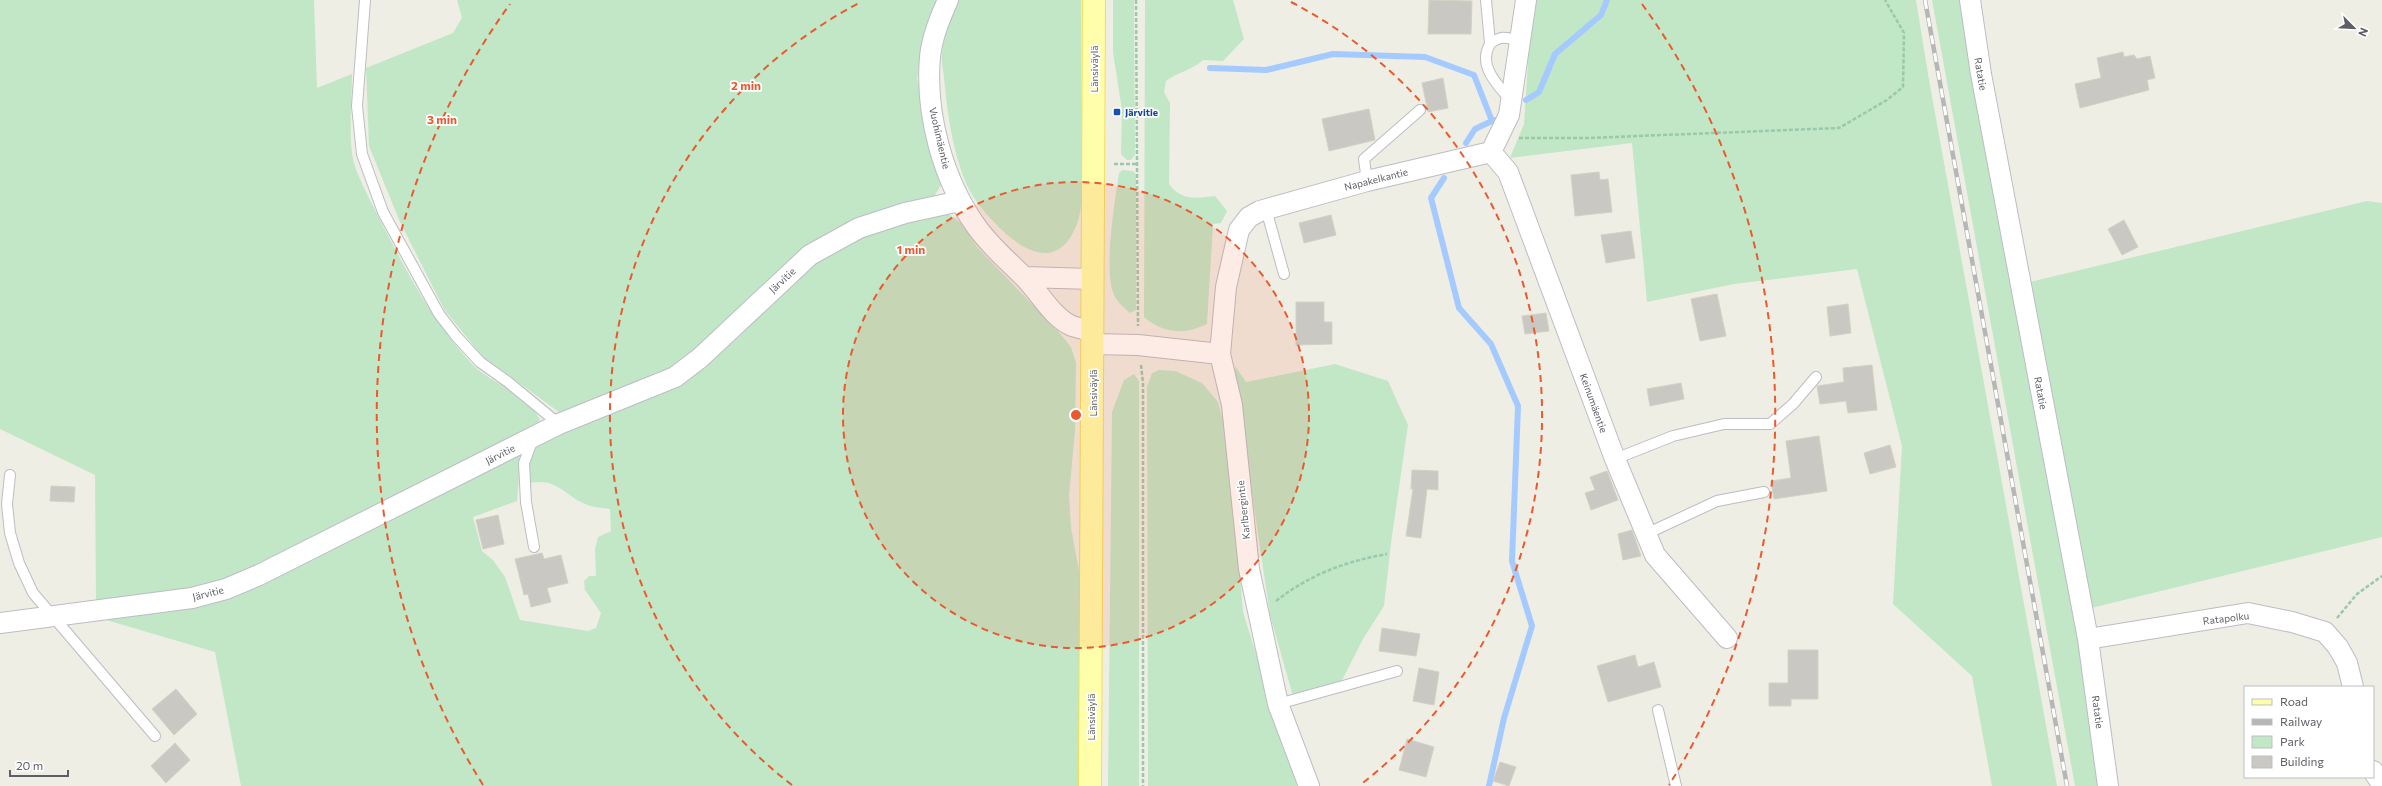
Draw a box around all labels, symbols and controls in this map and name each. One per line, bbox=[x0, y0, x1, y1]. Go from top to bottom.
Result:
north arrow bbox=[2334, 8, 2374, 48]
text: N bbox=[2356, 26, 2371, 39]
street label: Länsiväylä bbox=[1088, 46, 1100, 92]
street label: Ratatie bbox=[1972, 57, 1990, 91]
text: 2 min bbox=[731, 78, 761, 92]
street label: Vuohimäentie bbox=[927, 106, 953, 170]
place label: Järvitie bbox=[1125, 106, 1158, 118]
marker: Järvitie bbox=[1112, 107, 1122, 117]
text: 3 min bbox=[427, 112, 457, 126]
street label: Napakelkantie bbox=[1343, 165, 1409, 193]
text: 1 min bbox=[897, 242, 925, 256]
street label: Järvitie bbox=[766, 265, 798, 295]
street label: Länsiväylä bbox=[1087, 370, 1099, 416]
street label: Keinumäentie bbox=[1578, 372, 1610, 434]
street label: Ratatie bbox=[2032, 376, 2050, 410]
centre of rings bbox=[1069, 408, 1083, 422]
street label: Järvitie bbox=[483, 441, 517, 467]
street label: Karlbergintie bbox=[1234, 480, 1252, 540]
street label: Järvitie bbox=[191, 583, 225, 603]
street label: Ratapolku bbox=[2202, 609, 2250, 627]
legend bbox=[2244, 686, 2374, 778]
street label: Länsiväylä bbox=[1085, 694, 1097, 740]
text: Road bbox=[2280, 694, 2308, 708]
street label: Ratatie bbox=[2090, 695, 2106, 729]
text: Railway bbox=[2280, 714, 2322, 728]
text: Park bbox=[2280, 734, 2306, 748]
scale bar bbox=[10, 752, 68, 778]
text: Building bbox=[2280, 754, 2324, 768]
text: 20 m bbox=[16, 758, 43, 772]

